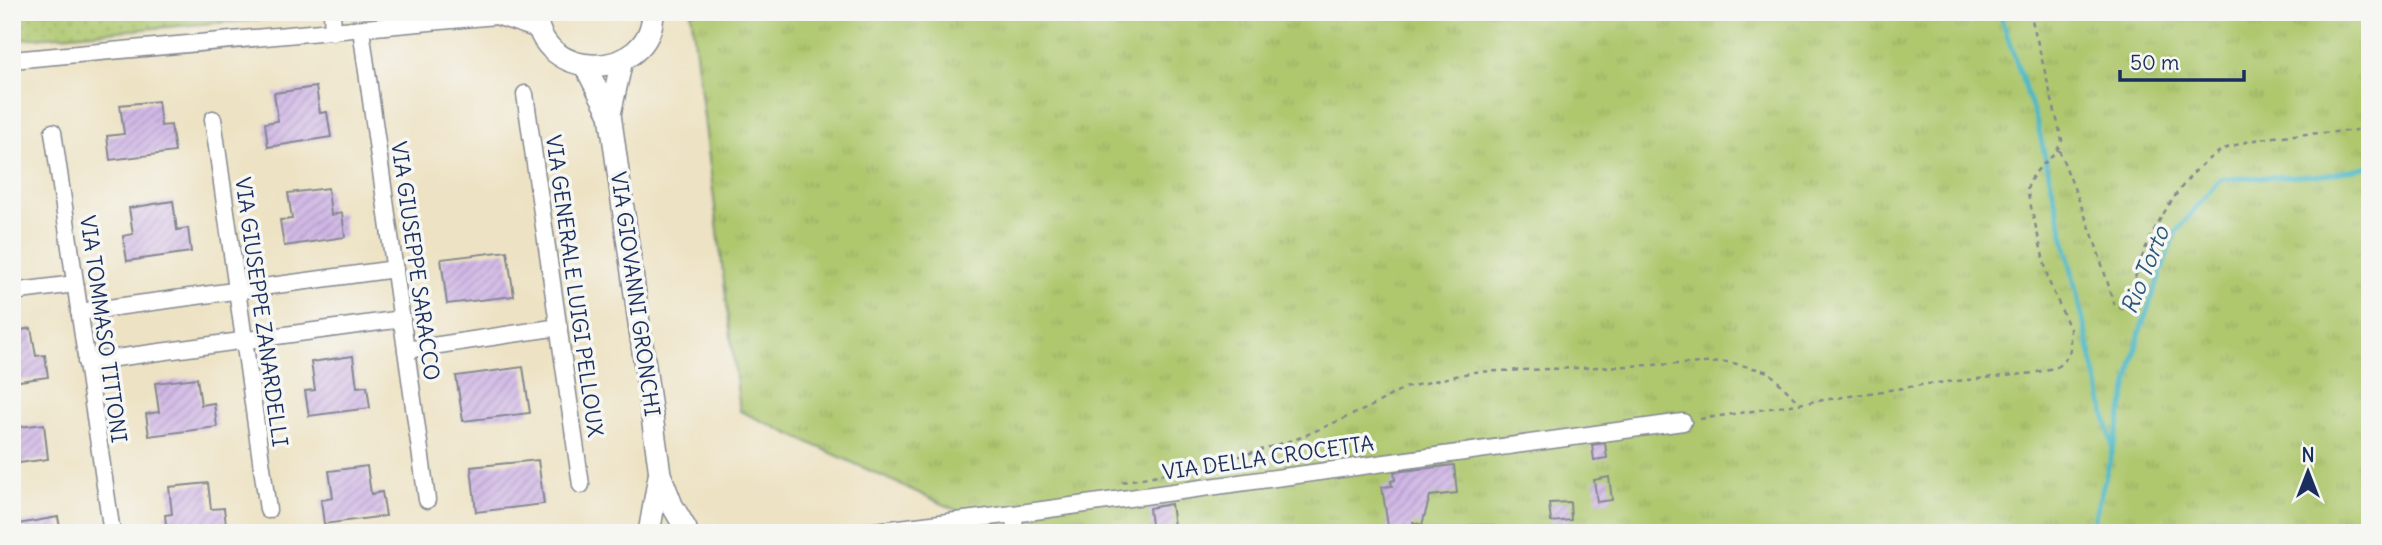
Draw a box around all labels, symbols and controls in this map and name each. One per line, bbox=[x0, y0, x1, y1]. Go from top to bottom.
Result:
scale bar bbox=[2120, 38, 2244, 82]
text: 50 m bbox=[2130, 49, 2179, 76]
street label: VIA GENERALE LUIGI PELLOUX bbox=[540, 133, 609, 439]
street label: VIA GIUSEPPE SARACCO bbox=[385, 140, 446, 382]
street label: VIA GIOVANNI GRONCHI bbox=[605, 170, 666, 418]
street label: VIA GIUSEPPE ZANARDELLI bbox=[229, 175, 294, 449]
street label: VIA TOMMASO TITTONI bbox=[74, 214, 133, 444]
water label: Rio Torto bbox=[2114, 221, 2176, 318]
street label: VIA DELLA CROCETTA bbox=[1160, 429, 1375, 486]
north arrow bbox=[2274, 436, 2344, 506]
text: N bbox=[2301, 443, 2315, 467]

